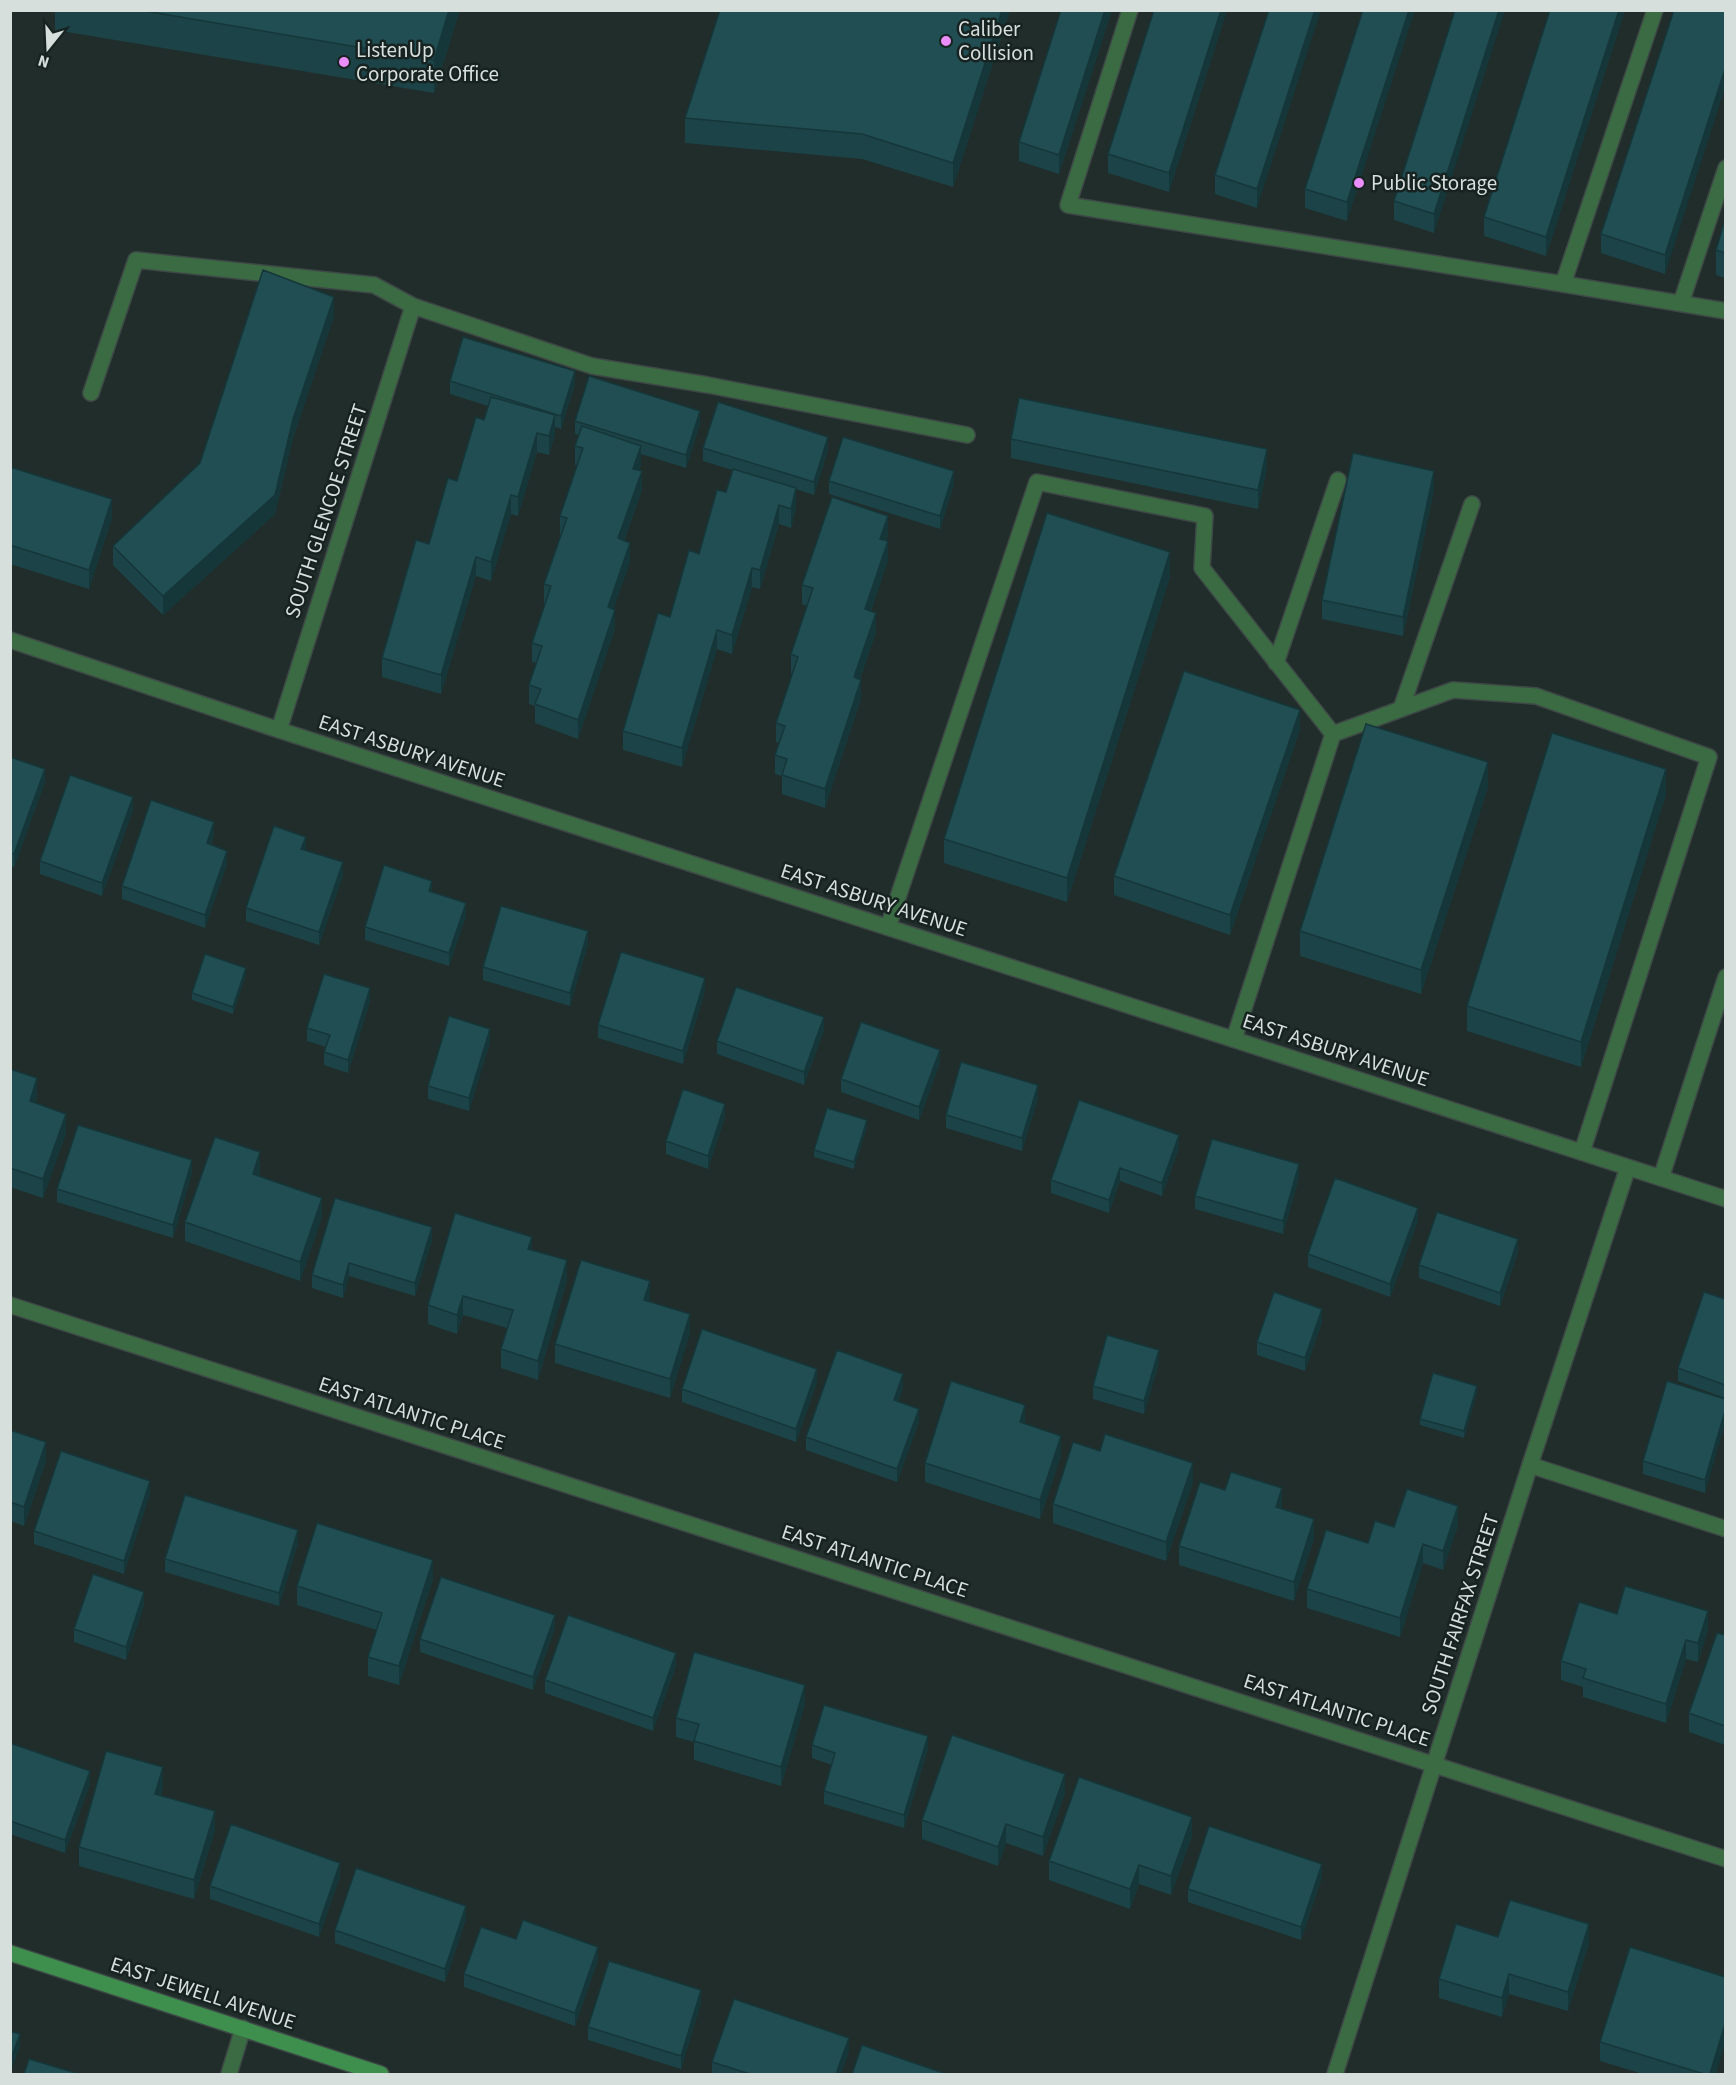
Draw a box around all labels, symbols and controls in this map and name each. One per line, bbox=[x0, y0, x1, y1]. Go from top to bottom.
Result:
place label: Caliber Collision bbox=[958, 14, 1034, 68]
north arrow bbox=[18, 18, 78, 78]
marker: Caliber Collision bbox=[939, 34, 953, 48]
place label: ListenUp Corporate Office bbox=[356, 35, 499, 89]
text: N bbox=[35, 49, 52, 73]
marker: ListenUp Corporate Office bbox=[337, 55, 351, 69]
place label: Public Storage bbox=[1371, 168, 1497, 198]
marker: Public Storage bbox=[1352, 176, 1366, 190]
street label: SOUTH GLENCOE STREET bbox=[277, 400, 375, 622]
street label: EAST ASBURY AVENUE bbox=[315, 707, 509, 795]
street label: EAST ASBURY AVENUE bbox=[777, 856, 971, 944]
street label: EAST ASBURY AVENUE bbox=[1239, 1006, 1433, 1094]
street label: EAST ATLANTIC PLACE bbox=[315, 1369, 509, 1457]
street label: SOUTH FAIRFAX STREET bbox=[1413, 1510, 1507, 1718]
street label: EAST ATLANTIC PLACE bbox=[778, 1517, 972, 1605]
street label: EAST ATLANTIC PLACE bbox=[1240, 1666, 1434, 1754]
street label: EAST JEWELL AVENUE bbox=[106, 1949, 300, 2037]

